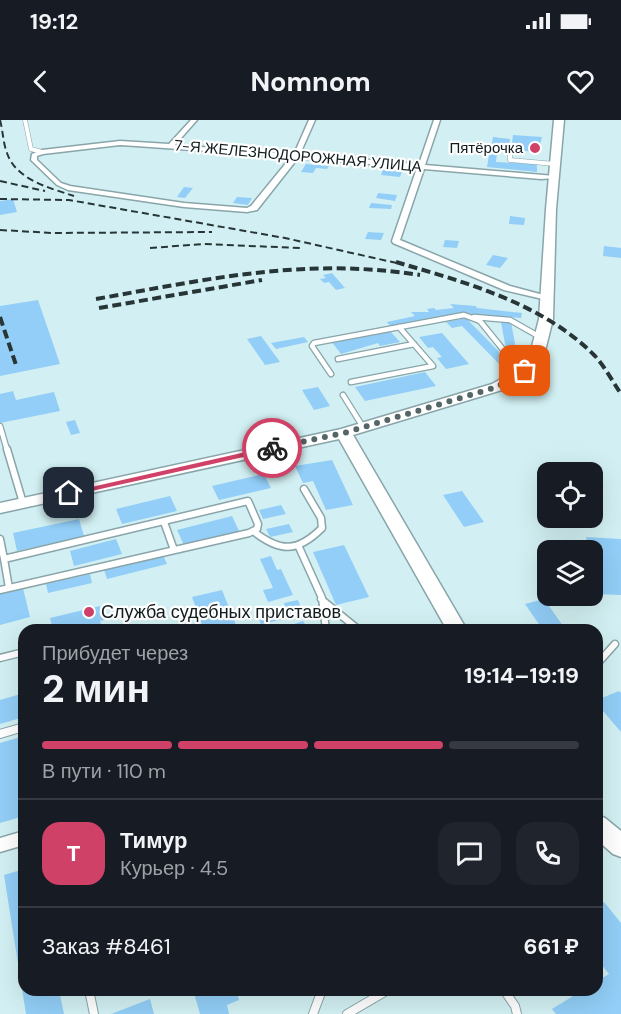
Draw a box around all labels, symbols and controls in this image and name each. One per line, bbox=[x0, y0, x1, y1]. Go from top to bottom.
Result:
text: 19:12 bbox=[30, 7, 78, 36]
text: Nomnom bbox=[250, 64, 371, 99]
icon: back bbox=[24, 65, 57, 98]
icon: heart bbox=[564, 65, 597, 98]
street label: 7-Я ЖЕЛЕЗНОДОРОЖНАЯ УЛИЦА bbox=[174, 135, 422, 177]
place label: Пятёрочка bbox=[449, 138, 524, 158]
marker: Пятёрочка bbox=[528, 141, 542, 155]
pin bbox=[499, 345, 550, 396]
icon: bag bbox=[508, 354, 541, 387]
courier bbox=[242, 418, 302, 478]
icon: bike bbox=[256, 432, 289, 465]
map controls bbox=[537, 462, 603, 606]
button: locate bbox=[537, 462, 603, 528]
pin bbox=[43, 467, 94, 518]
icon: home bbox=[52, 476, 85, 509]
button: layers bbox=[537, 540, 603, 606]
place label: Служба судебных приставов bbox=[101, 600, 341, 624]
marker: Служба судебных приставов bbox=[82, 605, 96, 619]
text: Прибудет через bbox=[42, 640, 188, 666]
text: 19:14–19:19 bbox=[464, 661, 579, 690]
text: 2 мин bbox=[42, 663, 150, 714]
text: В пути · 110 m bbox=[42, 758, 166, 784]
button: chat bbox=[438, 822, 501, 885]
button: phone bbox=[516, 822, 579, 885]
text: Тимур bbox=[120, 826, 188, 855]
text: Т bbox=[67, 839, 80, 868]
text: Курьер · 4.5 bbox=[120, 855, 228, 881]
text: Заказ #8461 bbox=[42, 932, 171, 961]
text: 661 ₽ bbox=[524, 932, 579, 961]

